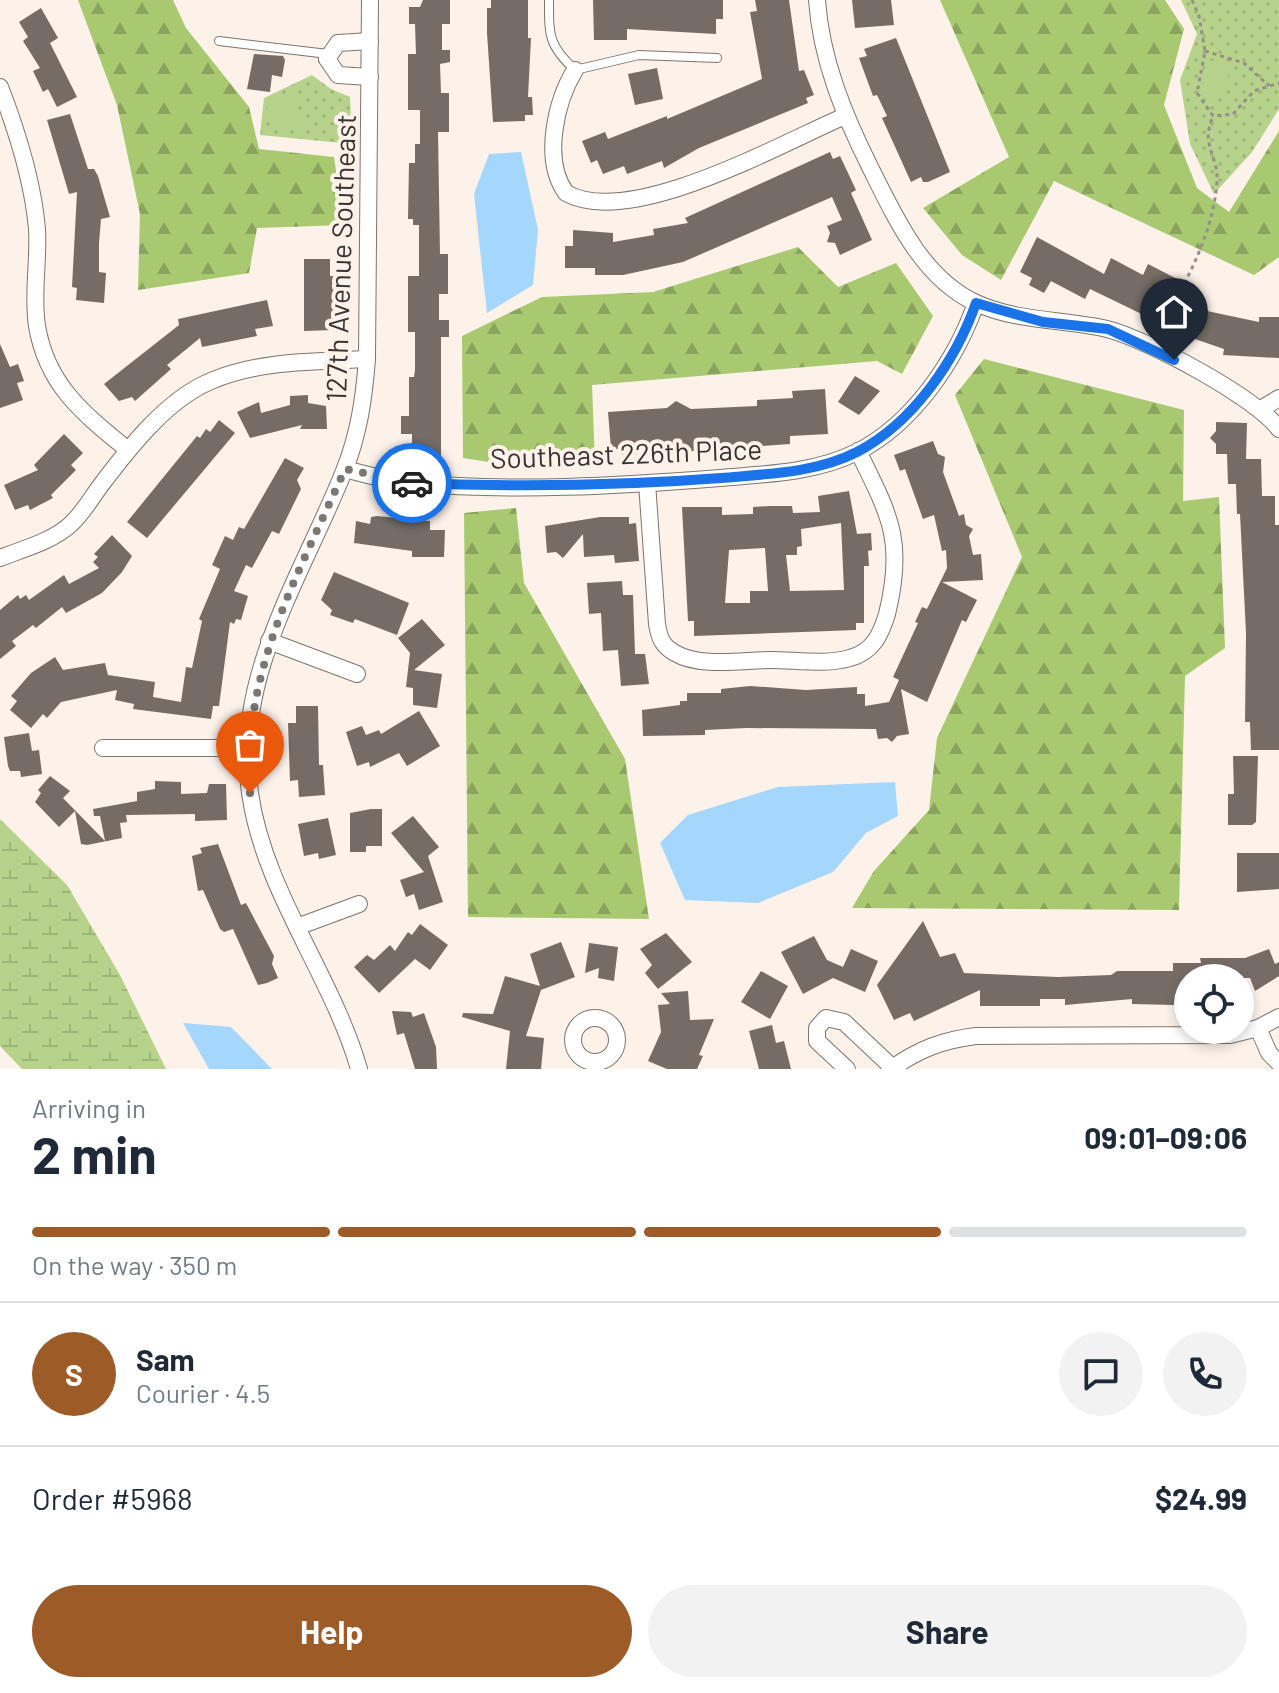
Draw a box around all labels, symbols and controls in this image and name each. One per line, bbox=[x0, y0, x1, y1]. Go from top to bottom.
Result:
street label: 127th Avenue Southeast bbox=[318, 114, 362, 402]
pin bbox=[1140, 278, 1208, 360]
icon: home bbox=[1152, 290, 1196, 334]
street label: Southeast 226th Place bbox=[489, 431, 763, 475]
courier bbox=[372, 443, 452, 523]
icon: car bbox=[390, 461, 434, 505]
pin bbox=[216, 711, 284, 793]
icon: bag bbox=[228, 723, 272, 767]
map controls bbox=[1174, 964, 1254, 1044]
button: locate bbox=[1174, 964, 1254, 1044]
text: Arriving in bbox=[32, 1092, 146, 1123]
text: 09:01–09:06 bbox=[1084, 1119, 1247, 1155]
text: 2 min bbox=[32, 1122, 157, 1184]
text: On the way · 350 m bbox=[32, 1249, 237, 1280]
button: chat bbox=[1059, 1332, 1143, 1416]
button: phone bbox=[1163, 1332, 1247, 1416]
text: Sam bbox=[136, 1341, 195, 1377]
text: S bbox=[65, 1356, 83, 1392]
text: Courier · 4.5 bbox=[136, 1377, 270, 1408]
text: Order #5968 bbox=[32, 1480, 193, 1516]
text: $24.99 bbox=[1155, 1480, 1247, 1516]
button: Help bbox=[32, 1585, 632, 1677]
button: Share bbox=[648, 1585, 1247, 1677]

